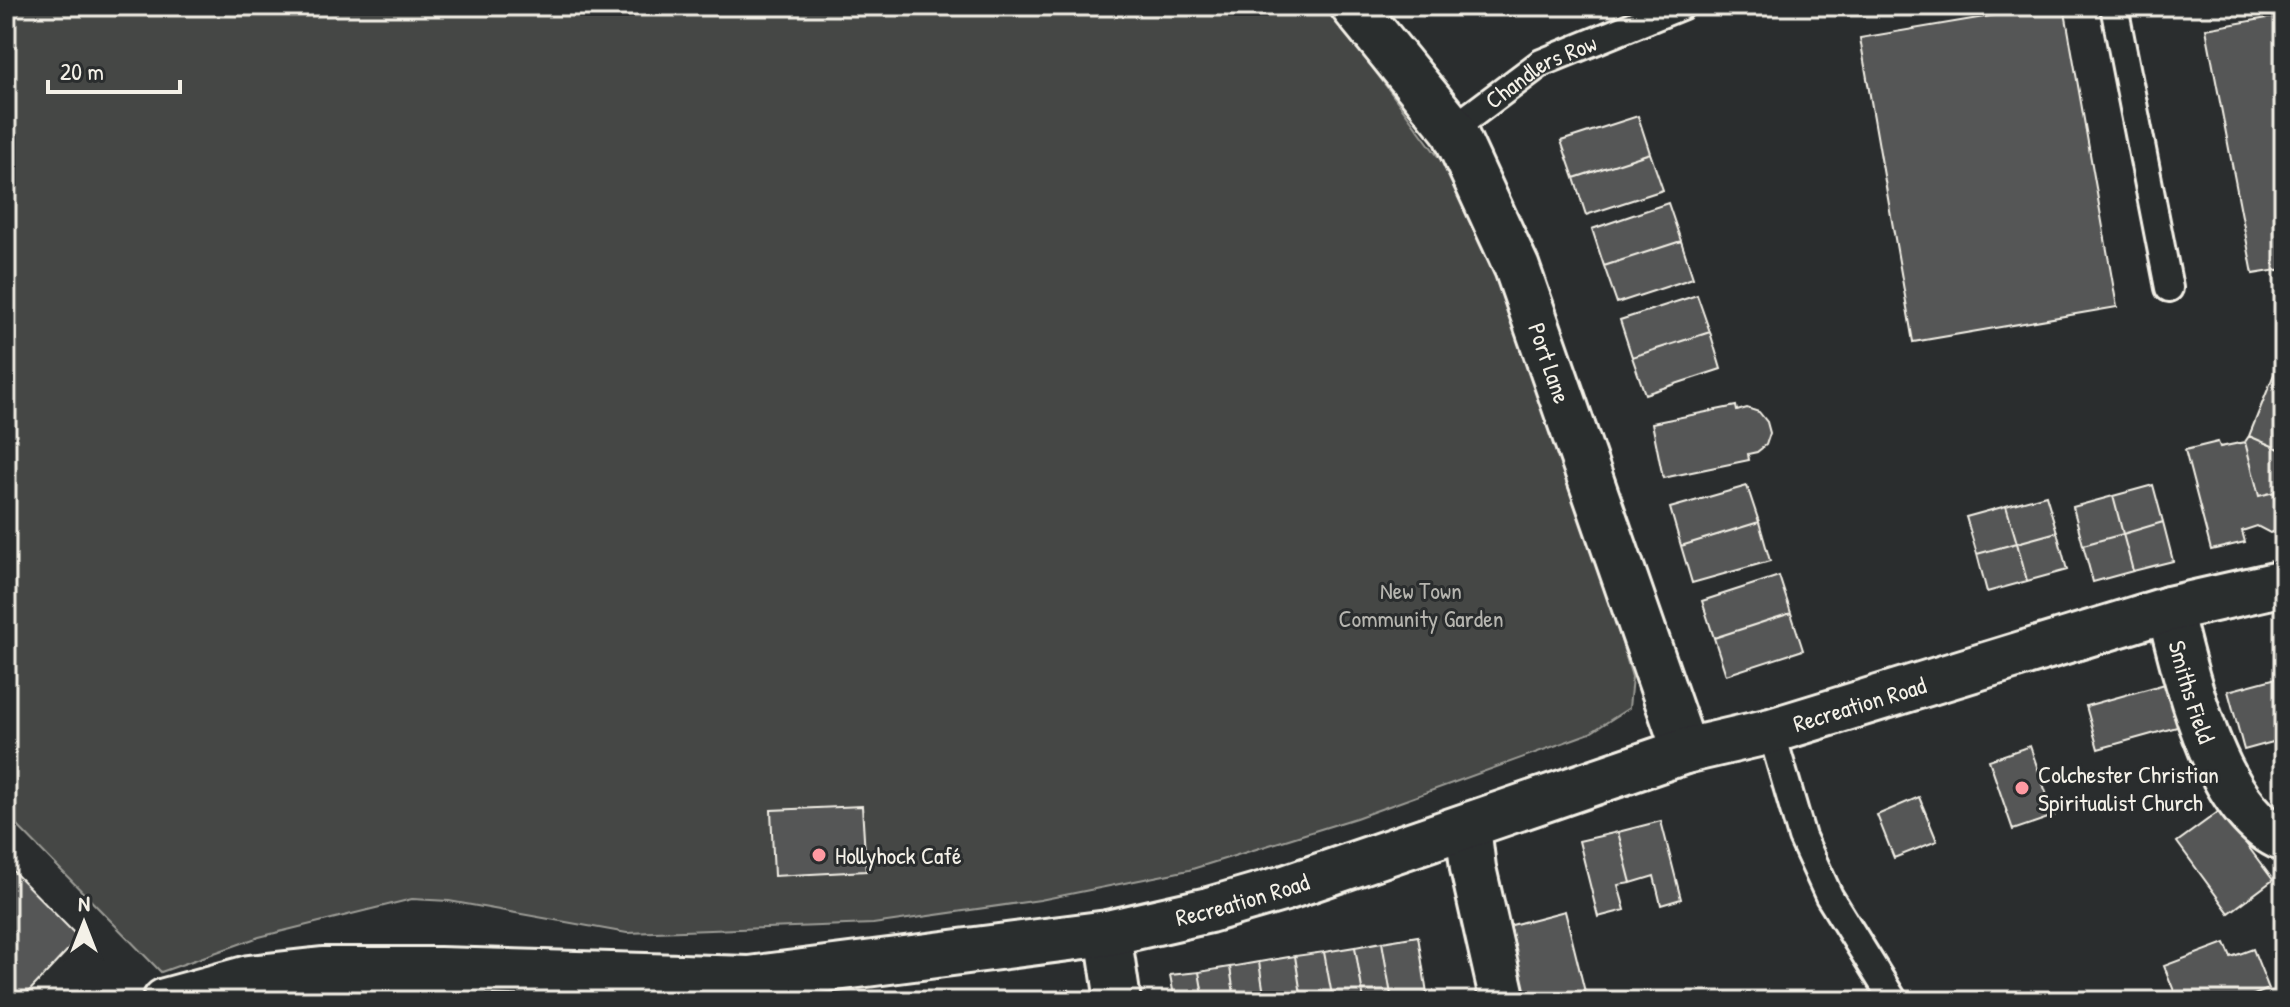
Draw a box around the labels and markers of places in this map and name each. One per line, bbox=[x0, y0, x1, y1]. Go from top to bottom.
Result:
place label: Colchester Christian Spiritualist Church bbox=[2038, 758, 2219, 818]
marker: Colchester Christian Spiritualist Church bbox=[2013, 779, 2031, 797]
place label: Hollyhock Café bbox=[835, 839, 962, 871]
marker: Hollyhock Café bbox=[810, 846, 828, 864]

